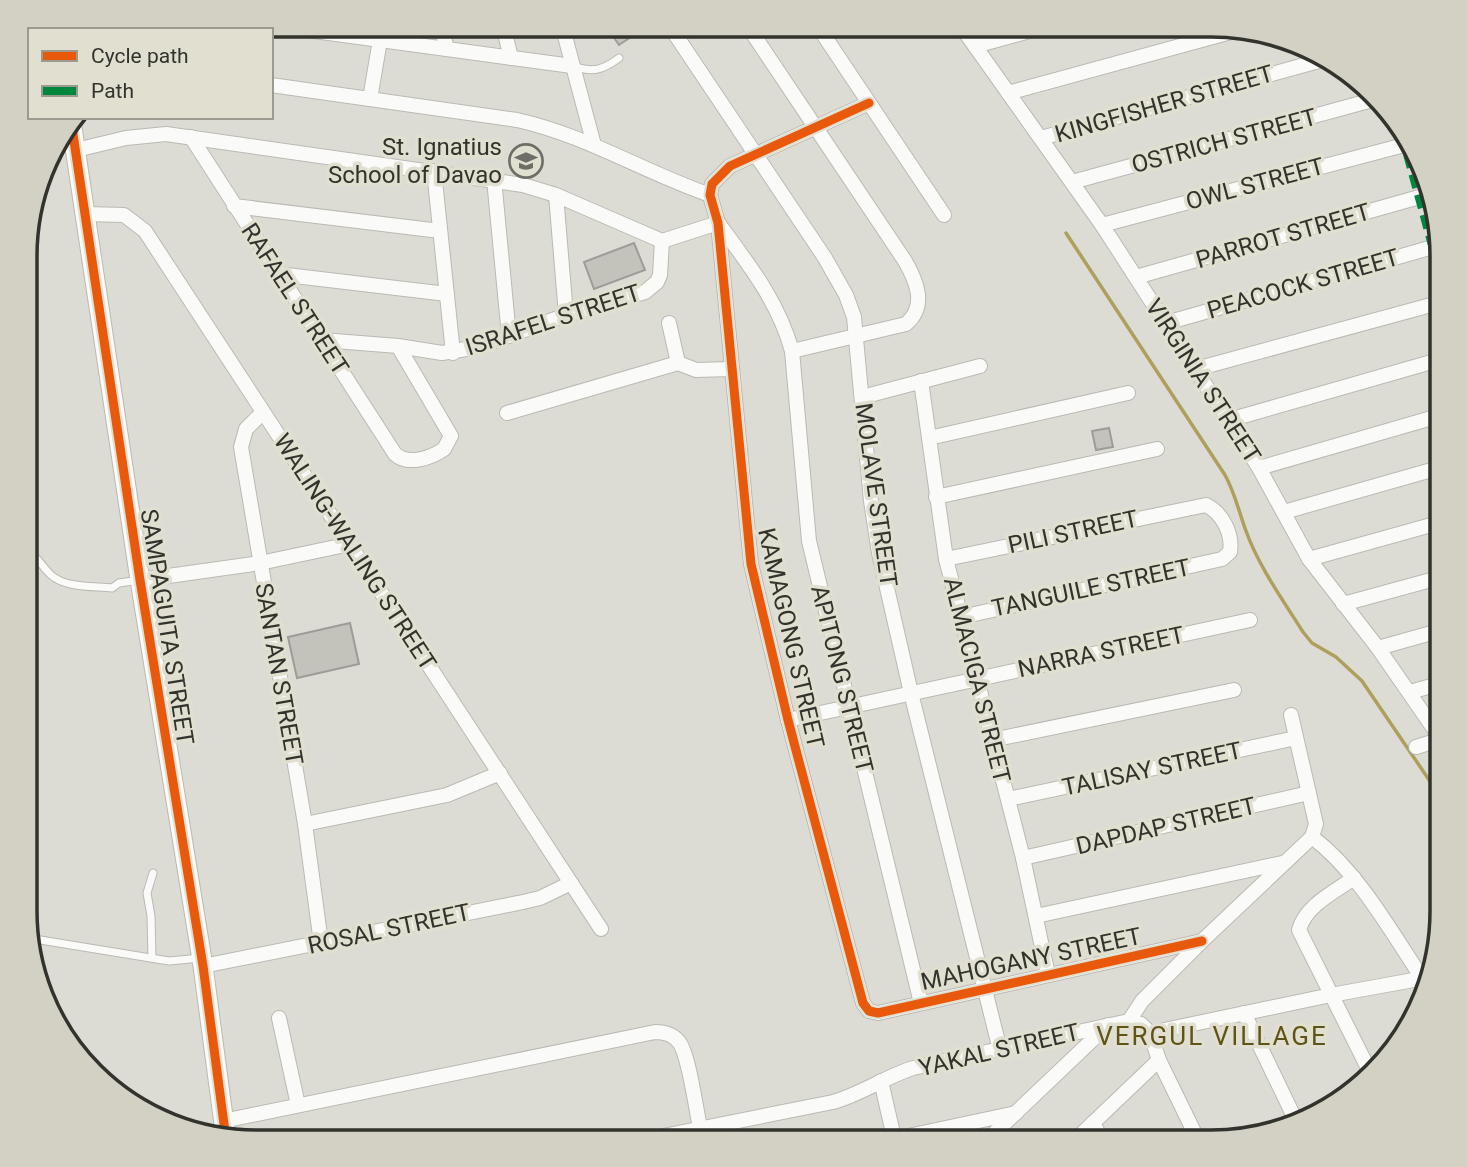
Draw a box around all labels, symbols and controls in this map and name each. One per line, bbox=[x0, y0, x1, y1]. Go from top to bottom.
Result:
legend bbox=[28, 28, 273, 119]
text: Cycle path bbox=[91, 44, 189, 68]
street label: KINGFISHER STREET bbox=[1052, 59, 1276, 149]
text: Path bbox=[91, 79, 134, 103]
street label: OSTRICH STREET bbox=[1128, 103, 1320, 179]
place label: St. Ignatius School of Davao bbox=[328, 133, 502, 189]
school or university icon: St. Ignatius School of Davao bbox=[507, 142, 545, 180]
street label: OWL STREET bbox=[1183, 152, 1327, 216]
street label: PARROT STREET bbox=[1193, 198, 1373, 274]
street label: RAFAEL STREET bbox=[236, 218, 354, 380]
street label: PEACOCK STREET bbox=[1204, 243, 1402, 325]
street label: ISRAFEL STREET bbox=[462, 279, 644, 361]
street label: VIRGINIA STREET bbox=[1139, 294, 1267, 468]
street label: MOLAVE STREET bbox=[849, 401, 903, 589]
street label: WALING-WALING STREET bbox=[268, 428, 442, 676]
street label: PILI STREET bbox=[1005, 505, 1141, 559]
street label: SAMPAGUITA STREET bbox=[135, 507, 199, 747]
street label: KAMAGONG STREET bbox=[752, 525, 830, 751]
street label: TANGUILE STREET bbox=[989, 553, 1193, 623]
street label: ALMACIGA STREET bbox=[938, 574, 1016, 786]
street label: SANTAN STREET bbox=[249, 581, 309, 767]
street label: APITONG STREET bbox=[805, 582, 879, 776]
street label: NARRA STREET bbox=[1015, 621, 1187, 683]
street label: TALISAY STREET bbox=[1060, 736, 1244, 802]
street label: DAPDAP STREET bbox=[1073, 792, 1259, 860]
street label: ROSAL STREET bbox=[305, 898, 473, 960]
street label: MAHOGANY STREET bbox=[918, 922, 1144, 996]
street label: YAKAL STREET bbox=[916, 1018, 1082, 1082]
district label: VERGUL VILLAGE bbox=[1096, 1021, 1328, 1051]

